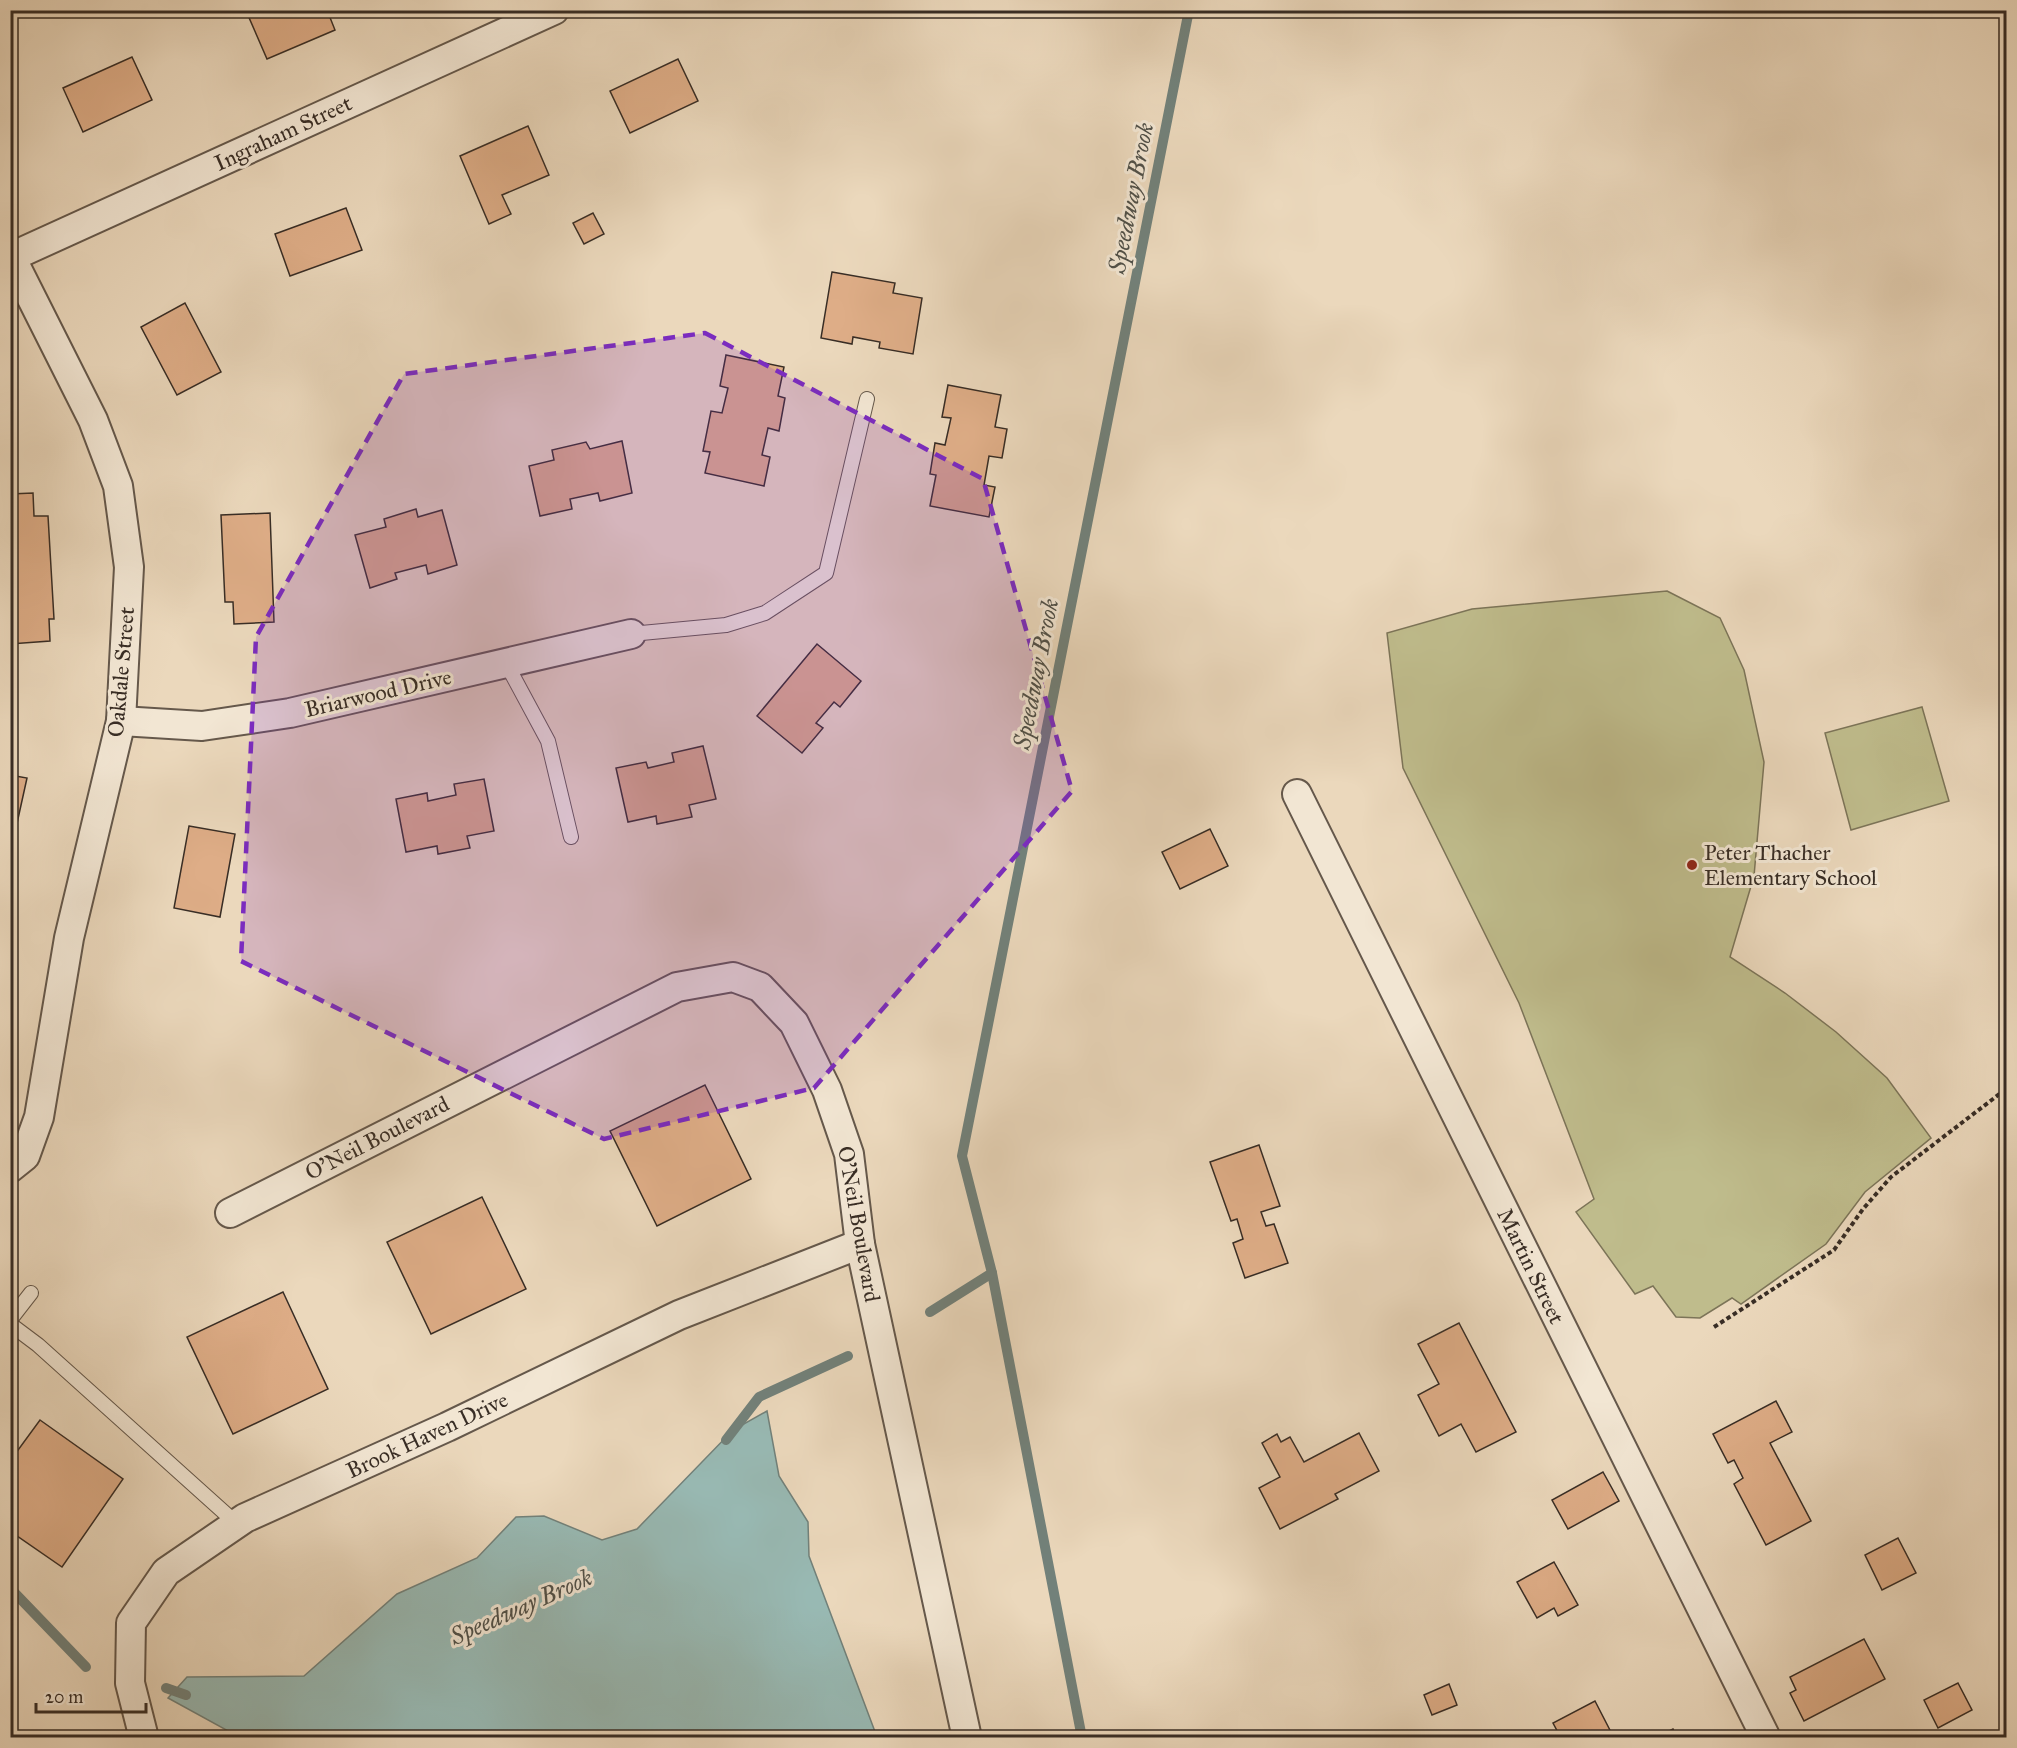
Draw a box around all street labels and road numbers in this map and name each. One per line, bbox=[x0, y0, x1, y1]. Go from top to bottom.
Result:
street label: Ingraham Street bbox=[210, 89, 356, 177]
street label: Oakdale Street bbox=[102, 605, 140, 738]
street label: Briarwood Drive bbox=[302, 663, 454, 723]
street label: O'Neil Boulevard bbox=[301, 1090, 453, 1186]
street label: O'Neil Boulevard bbox=[832, 1144, 886, 1304]
street label: Martin Street bbox=[1491, 1204, 1571, 1328]
street label: Brook Haven Drive bbox=[342, 1386, 512, 1484]

